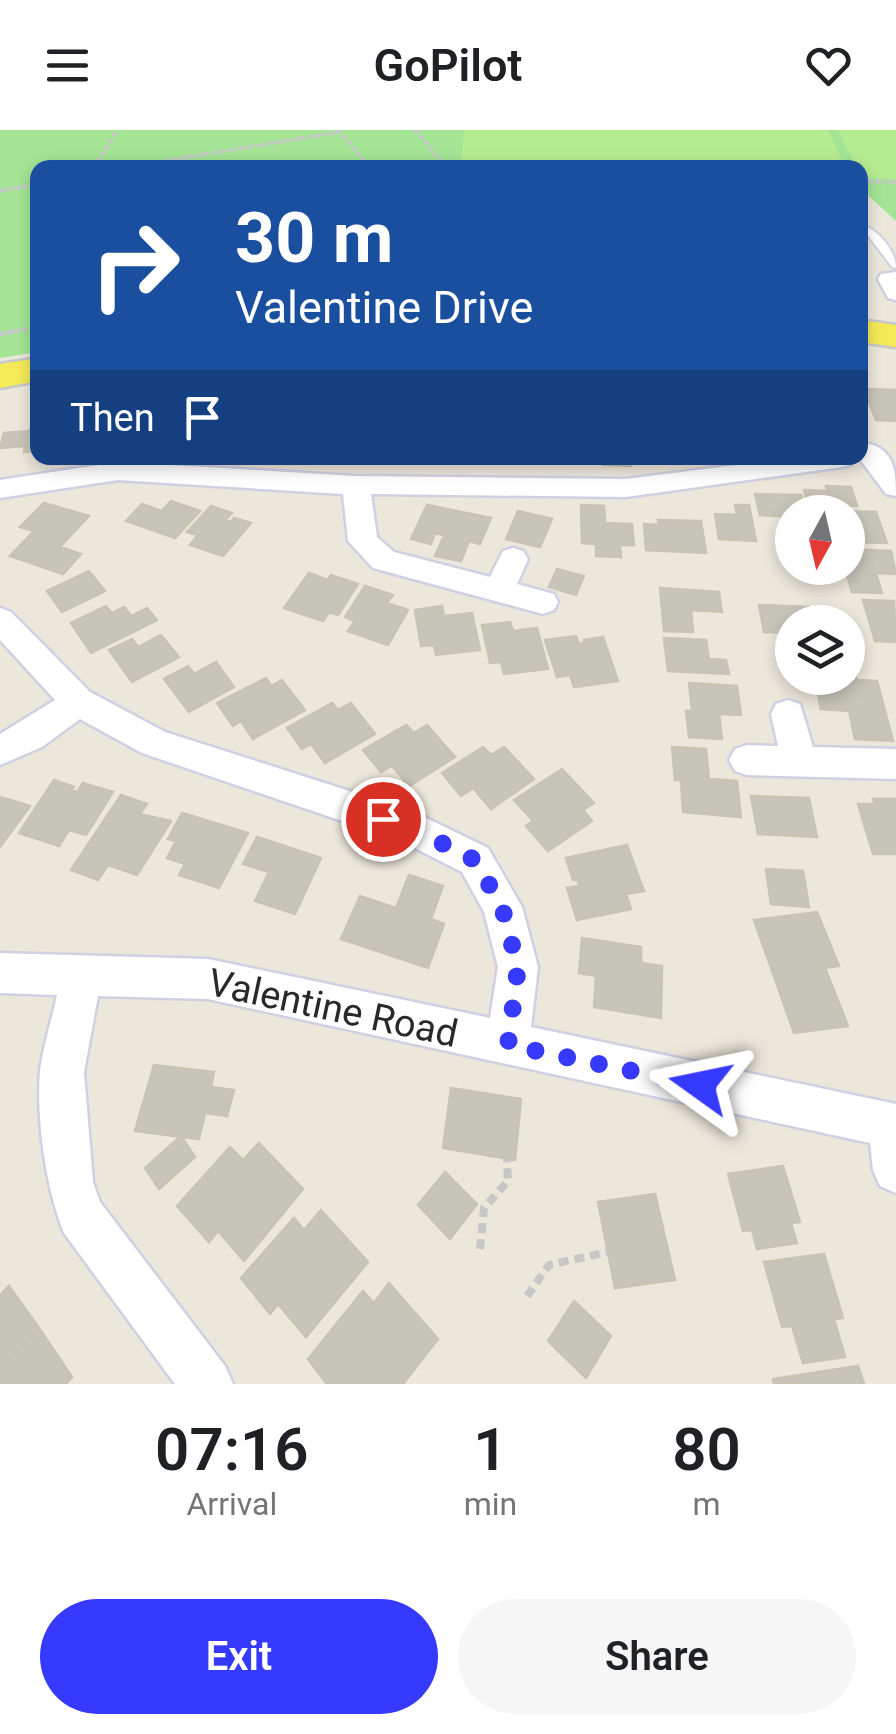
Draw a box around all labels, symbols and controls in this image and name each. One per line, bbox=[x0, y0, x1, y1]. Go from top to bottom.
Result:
icon: menu bbox=[40, 38, 95, 93]
icon: heart bbox=[801, 38, 856, 93]
text: GoPilot bbox=[374, 39, 522, 92]
text: 30 m bbox=[235, 197, 393, 279]
icon: right bbox=[70, 200, 200, 330]
text: Valentine Drive bbox=[235, 281, 533, 334]
icon: arrive bbox=[175, 390, 230, 445]
text: Then bbox=[70, 396, 155, 440]
north arrow bbox=[775, 495, 865, 585]
map controls bbox=[775, 495, 865, 695]
button: layers bbox=[775, 605, 865, 695]
pin bbox=[341, 777, 426, 862]
icon: arrive bbox=[356, 792, 411, 847]
street label: Valentine Road bbox=[204, 960, 462, 1056]
position arrow bbox=[648, 1033, 752, 1137]
text: 07:16 bbox=[155, 1414, 309, 1485]
text: 1 bbox=[473, 1414, 508, 1485]
text: 80 bbox=[672, 1414, 741, 1485]
text: Arrival bbox=[186, 1485, 277, 1523]
text: min bbox=[464, 1485, 517, 1523]
text: m bbox=[693, 1485, 721, 1523]
button: Exit bbox=[40, 1599, 438, 1714]
button: Share bbox=[458, 1599, 856, 1714]

